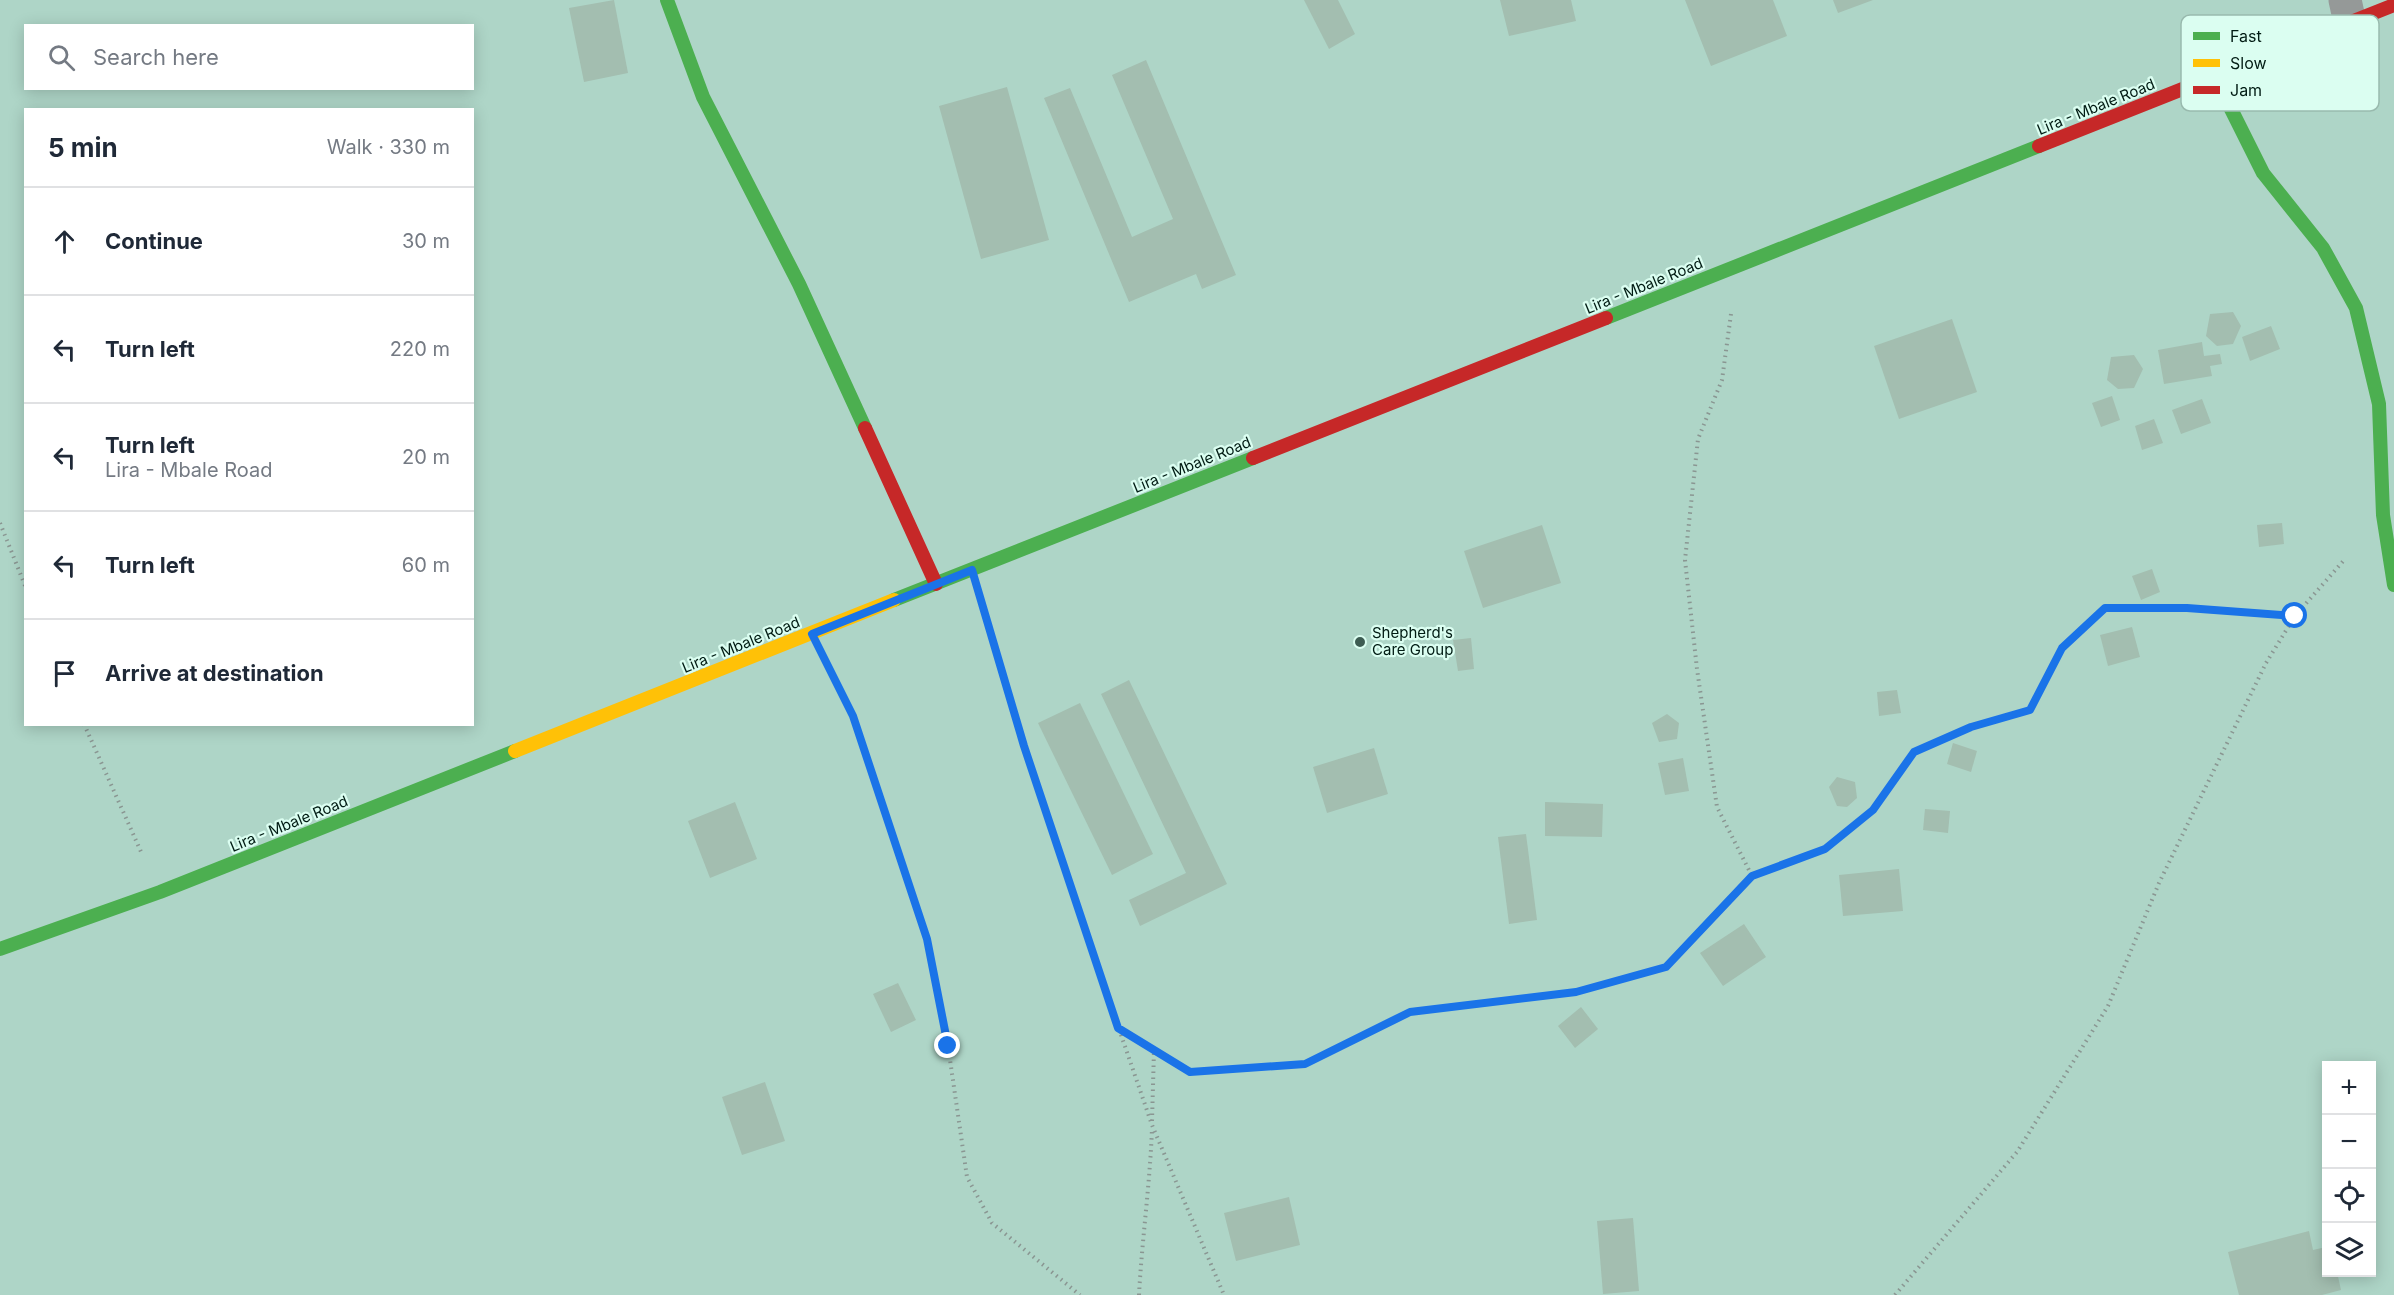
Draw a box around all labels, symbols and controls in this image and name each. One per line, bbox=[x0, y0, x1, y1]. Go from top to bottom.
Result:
legend bbox=[2181, 15, 2379, 111]
search box bbox=[24, 24, 474, 90]
text: Fast bbox=[2230, 26, 2262, 46]
icon: search bbox=[45, 41, 78, 74]
text: Search here bbox=[93, 44, 219, 70]
text: Slow bbox=[2230, 53, 2267, 73]
street label: Lira - Mbale Road bbox=[2034, 74, 2158, 139]
text: Jam bbox=[2230, 80, 2262, 100]
text: 5 min bbox=[48, 132, 118, 163]
text: Walk · 330 m bbox=[327, 135, 450, 159]
icon: ahead bbox=[48, 225, 81, 258]
text: Continue bbox=[105, 228, 203, 254]
text: 30 m bbox=[402, 229, 450, 253]
street label: Lira - Mbale Road bbox=[1582, 253, 1706, 318]
icon: left bbox=[48, 333, 81, 366]
text: Turn left bbox=[105, 336, 195, 362]
text: 220 m bbox=[390, 337, 450, 361]
text: Turn left bbox=[105, 432, 195, 458]
street label: Lira - Mbale Road bbox=[1130, 432, 1254, 497]
icon: left bbox=[48, 441, 81, 474]
text: 20 m bbox=[402, 445, 450, 469]
text: Lira - Mbale Road bbox=[105, 458, 272, 482]
icon: left bbox=[48, 549, 81, 582]
text: Turn left bbox=[105, 552, 195, 578]
text: 60 m bbox=[402, 553, 450, 577]
route start bbox=[2281, 602, 2307, 628]
street label: Lira - Mbale Road bbox=[679, 612, 803, 677]
place label: Shepherd's Care Group bbox=[1372, 623, 1453, 659]
marker: Shepherd's Care Group bbox=[1353, 635, 1367, 649]
icon: arrive bbox=[48, 657, 81, 690]
text: Arrive at destination bbox=[105, 660, 324, 686]
street label: Lira - Mbale Road bbox=[227, 791, 351, 856]
route end bbox=[934, 1032, 960, 1058]
map controls bbox=[2322, 1061, 2376, 1277]
button: + bbox=[2322, 1061, 2376, 1115]
button: − bbox=[2322, 1115, 2376, 1169]
button: locate bbox=[2322, 1169, 2376, 1223]
button: layers bbox=[2322, 1223, 2376, 1277]

